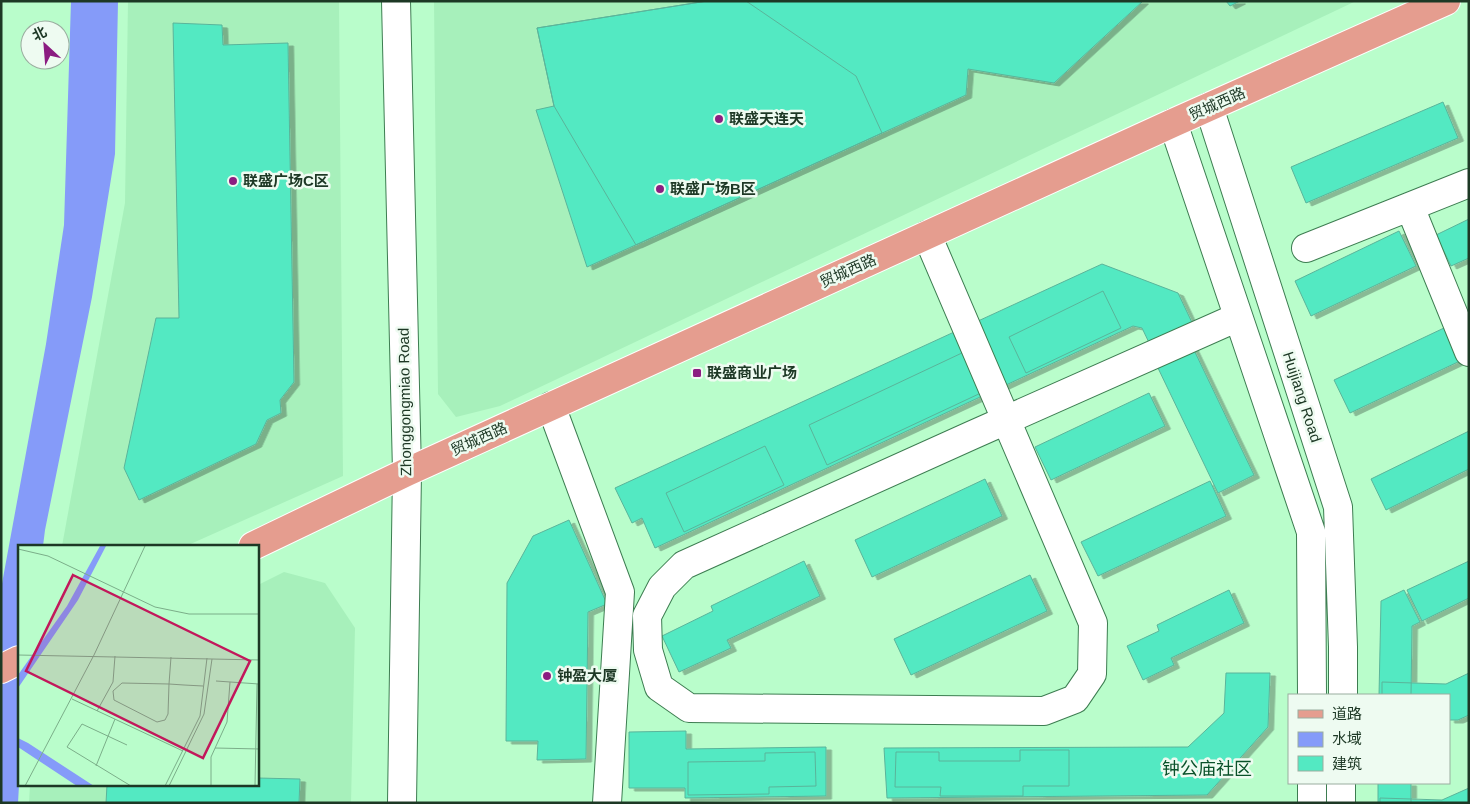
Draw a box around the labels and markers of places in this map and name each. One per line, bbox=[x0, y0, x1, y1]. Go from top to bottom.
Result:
place label: 联盛天连天 bbox=[729, 110, 804, 127]
marker: 联盛天连天 bbox=[713, 113, 725, 125]
place label: 联盛广场C区 bbox=[243, 172, 329, 189]
marker: 联盛广场C区 bbox=[227, 175, 239, 187]
place label: 联盛广场B区 bbox=[670, 180, 756, 197]
marker: 联盛广场B区 bbox=[654, 183, 666, 195]
place label: 联盛商业广场 bbox=[707, 364, 797, 381]
marker: 联盛商业广场 bbox=[691, 367, 703, 379]
place label: 钟盈大厦 bbox=[557, 667, 617, 684]
marker: 钟盈大厦 bbox=[541, 670, 553, 682]

